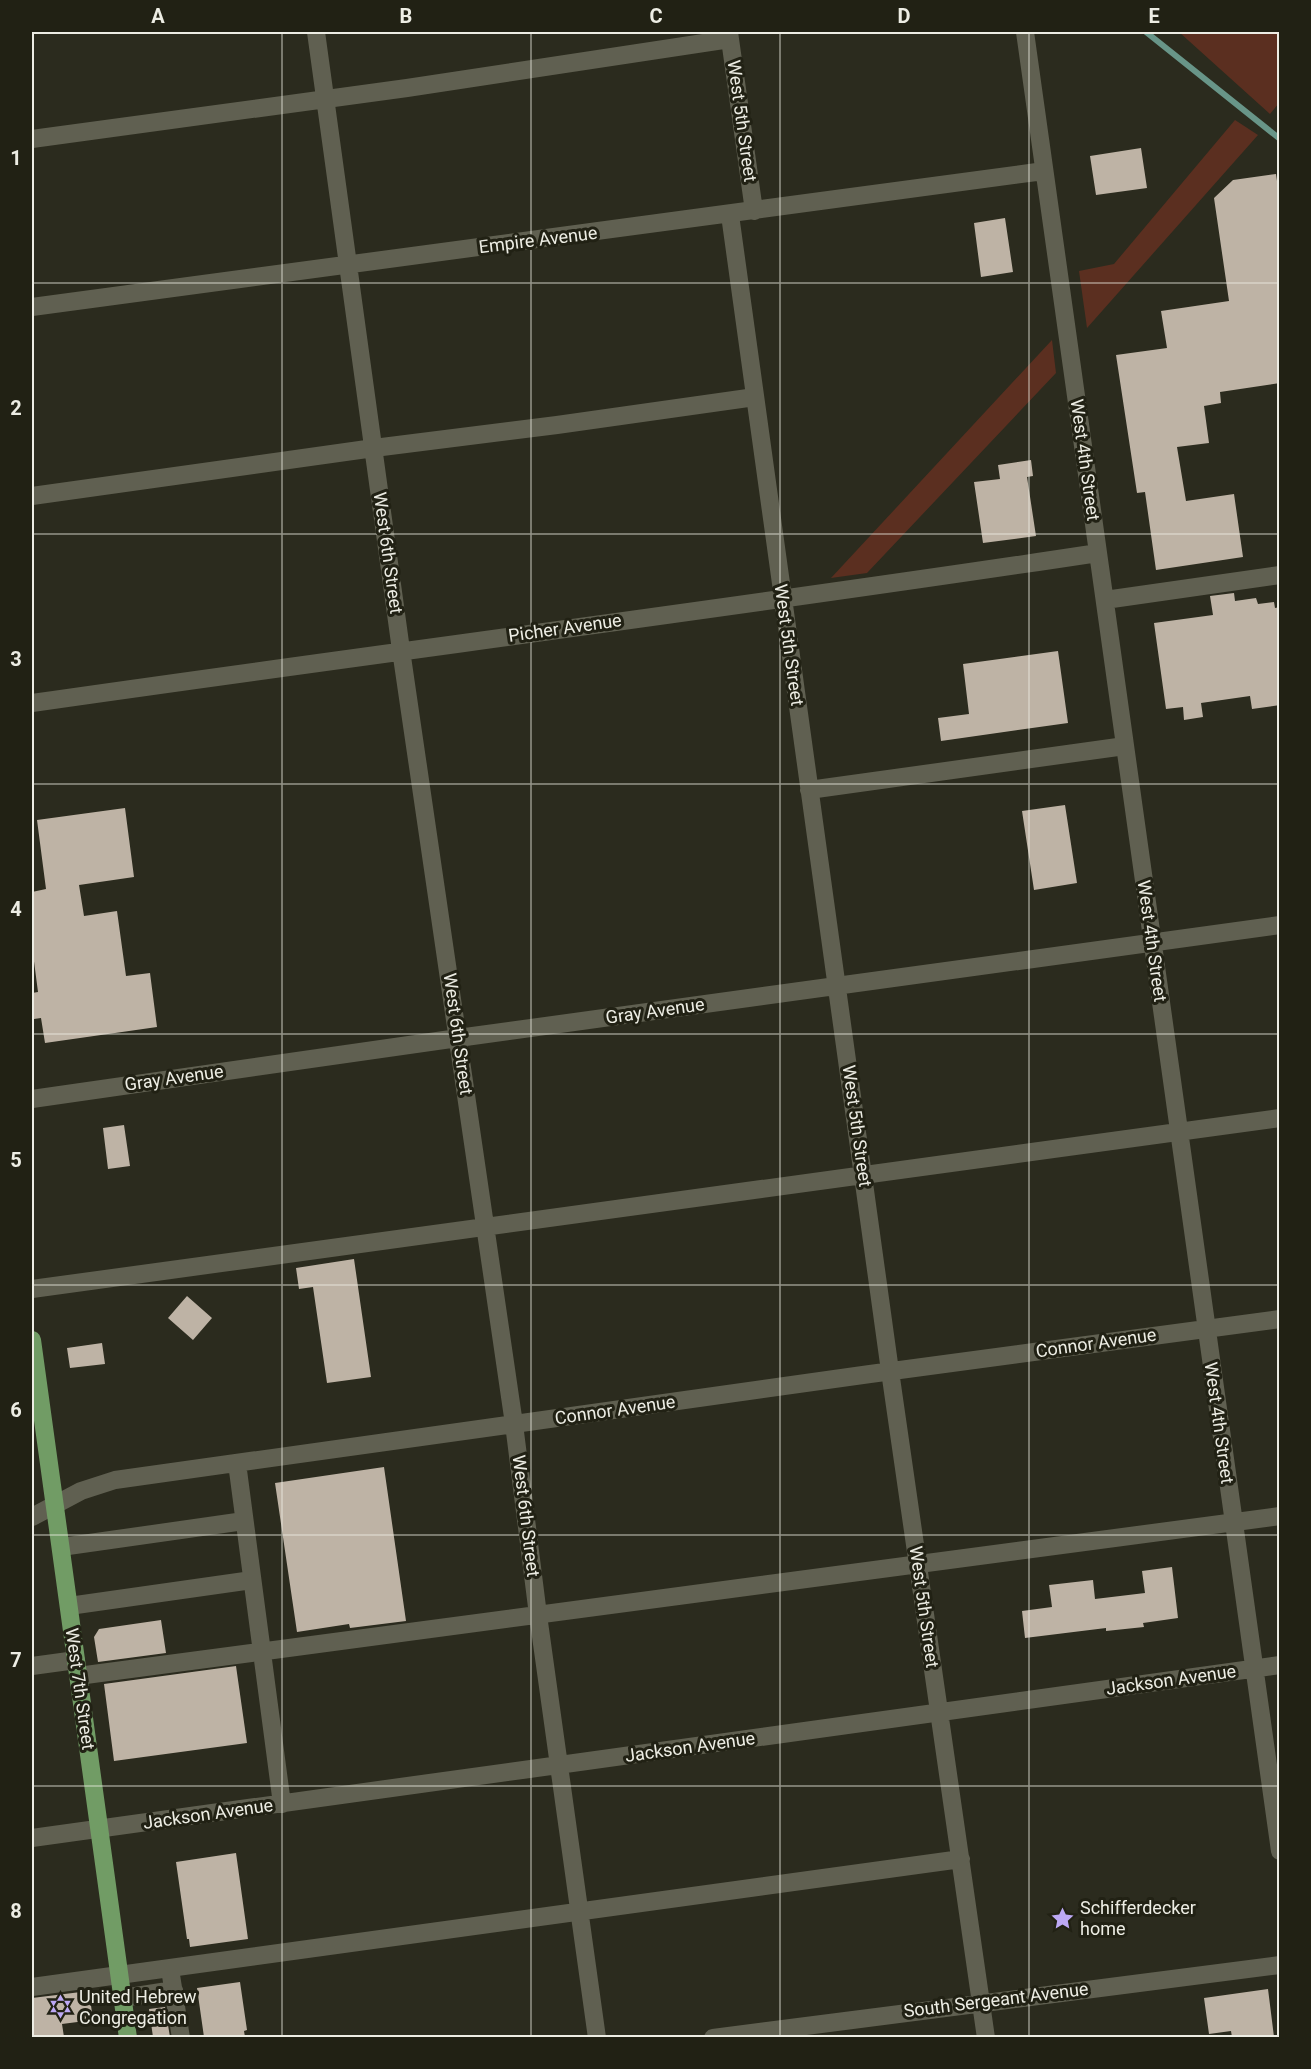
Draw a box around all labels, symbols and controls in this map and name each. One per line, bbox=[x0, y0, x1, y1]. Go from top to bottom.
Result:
text: A bbox=[151, 4, 165, 28]
text: B bbox=[400, 4, 412, 28]
text: C bbox=[649, 4, 663, 28]
text: D bbox=[898, 4, 911, 28]
text: E bbox=[1148, 4, 1160, 28]
street label: West 5th Street bbox=[724, 59, 761, 183]
text: 1 bbox=[10, 146, 22, 170]
street label: Empire Avenue bbox=[477, 222, 598, 257]
text: 2 bbox=[10, 396, 22, 420]
street label: West 4th Street bbox=[1067, 398, 1104, 522]
street label: West 6th Street bbox=[370, 491, 407, 615]
street label: West 5th Street bbox=[771, 583, 808, 707]
street label: Picher Avenue bbox=[507, 609, 623, 646]
text: 3 bbox=[10, 647, 22, 671]
street label: West 4th Street bbox=[1134, 879, 1171, 1003]
text: 4 bbox=[10, 897, 22, 921]
street label: West 6th Street bbox=[440, 972, 477, 1096]
street label: Gray Avenue bbox=[604, 993, 706, 1028]
street label: Gray Avenue bbox=[123, 1060, 225, 1095]
street label: West 5th Street bbox=[839, 1064, 876, 1188]
text: 5 bbox=[10, 1148, 22, 1172]
street label: Connor Avenue bbox=[1034, 1324, 1158, 1361]
street label: West 4th Street bbox=[1201, 1361, 1238, 1485]
street label: Connor Avenue bbox=[553, 1391, 677, 1428]
text: 6 bbox=[10, 1398, 22, 1422]
street label: West 6th Street bbox=[509, 1454, 544, 1578]
street label: West 5th Street bbox=[906, 1545, 943, 1669]
street label: West 7th Street bbox=[62, 1627, 99, 1751]
text: 7 bbox=[10, 1648, 22, 1672]
street label: Jackson Avenue bbox=[1105, 1660, 1237, 1699]
street label: Jackson Avenue bbox=[624, 1727, 756, 1766]
street label: Jackson Avenue bbox=[142, 1794, 274, 1833]
place label: Schifferdecker home bbox=[1080, 1897, 1196, 1939]
text: 8 bbox=[10, 1899, 22, 1923]
place icon: Schifferdecker home bbox=[1049, 1905, 1075, 1931]
street label: South Sergeant Avenue bbox=[902, 1978, 1089, 2021]
place label: United Hebrew Congregation bbox=[79, 1986, 197, 2028]
synagogue icon: United Hebrew Congregation bbox=[48, 1994, 74, 2020]

